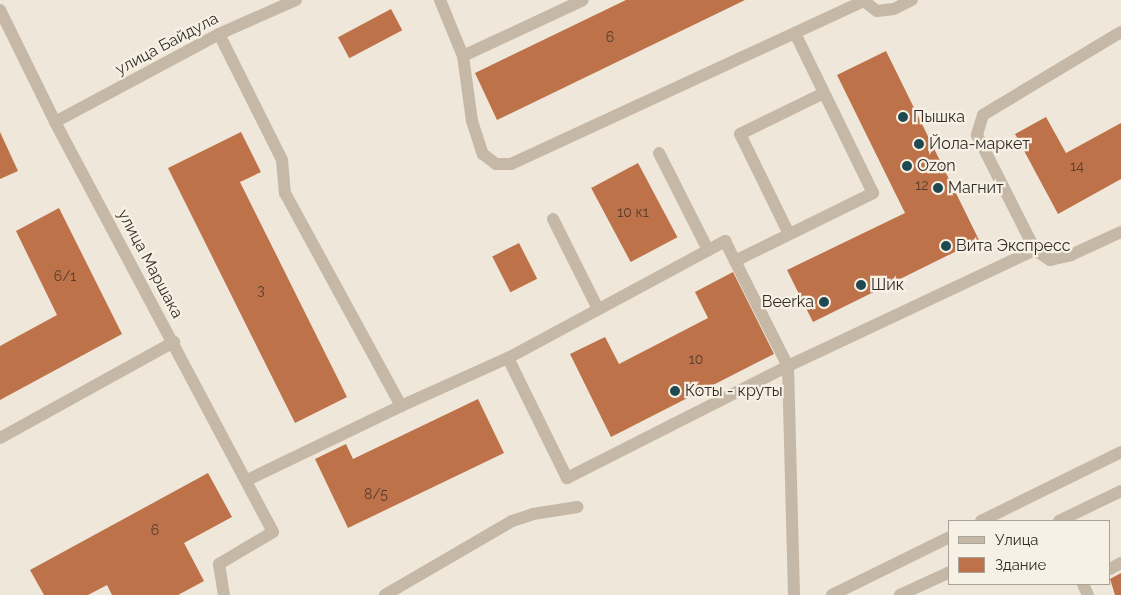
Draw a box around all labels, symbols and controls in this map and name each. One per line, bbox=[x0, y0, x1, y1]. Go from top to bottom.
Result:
street label: улица Байдула bbox=[112, 9, 222, 79]
house number: 6 bbox=[606, 29, 614, 45]
place label: Пышка bbox=[913, 107, 965, 127]
marker: Пышка bbox=[897, 111, 909, 123]
place label: Йола-маркет bbox=[929, 134, 1030, 154]
marker: Йола-маркет bbox=[913, 138, 925, 150]
place label: Ozon bbox=[917, 156, 956, 176]
house number: 14 bbox=[1070, 158, 1084, 174]
marker: Ozon bbox=[901, 160, 913, 172]
house number: 12 bbox=[915, 177, 929, 193]
place label: Магнит bbox=[948, 178, 1004, 198]
marker: Магнит bbox=[932, 182, 944, 194]
house number: 10 к1 bbox=[617, 204, 649, 220]
street label: улица Маршака bbox=[113, 206, 187, 322]
place label: Вита Экспресс bbox=[956, 236, 1070, 256]
marker: Вита Экспресс bbox=[940, 240, 952, 252]
house number: 6/1 bbox=[54, 268, 76, 284]
place label: Шик bbox=[871, 275, 904, 295]
marker: Шик bbox=[855, 279, 867, 291]
house number: 3 bbox=[257, 282, 265, 298]
place label: Beerka bbox=[762, 292, 814, 312]
marker: Beerka bbox=[818, 296, 830, 308]
house number: 10 bbox=[689, 351, 703, 367]
place label: Коты - круты bbox=[685, 381, 783, 401]
marker: Коты - круты bbox=[669, 385, 681, 397]
house number: 8/5 bbox=[364, 486, 388, 502]
legend bbox=[948, 520, 1111, 585]
house number: 6 bbox=[151, 522, 159, 538]
text: Улица bbox=[995, 531, 1039, 549]
text: Здание bbox=[995, 556, 1046, 574]

